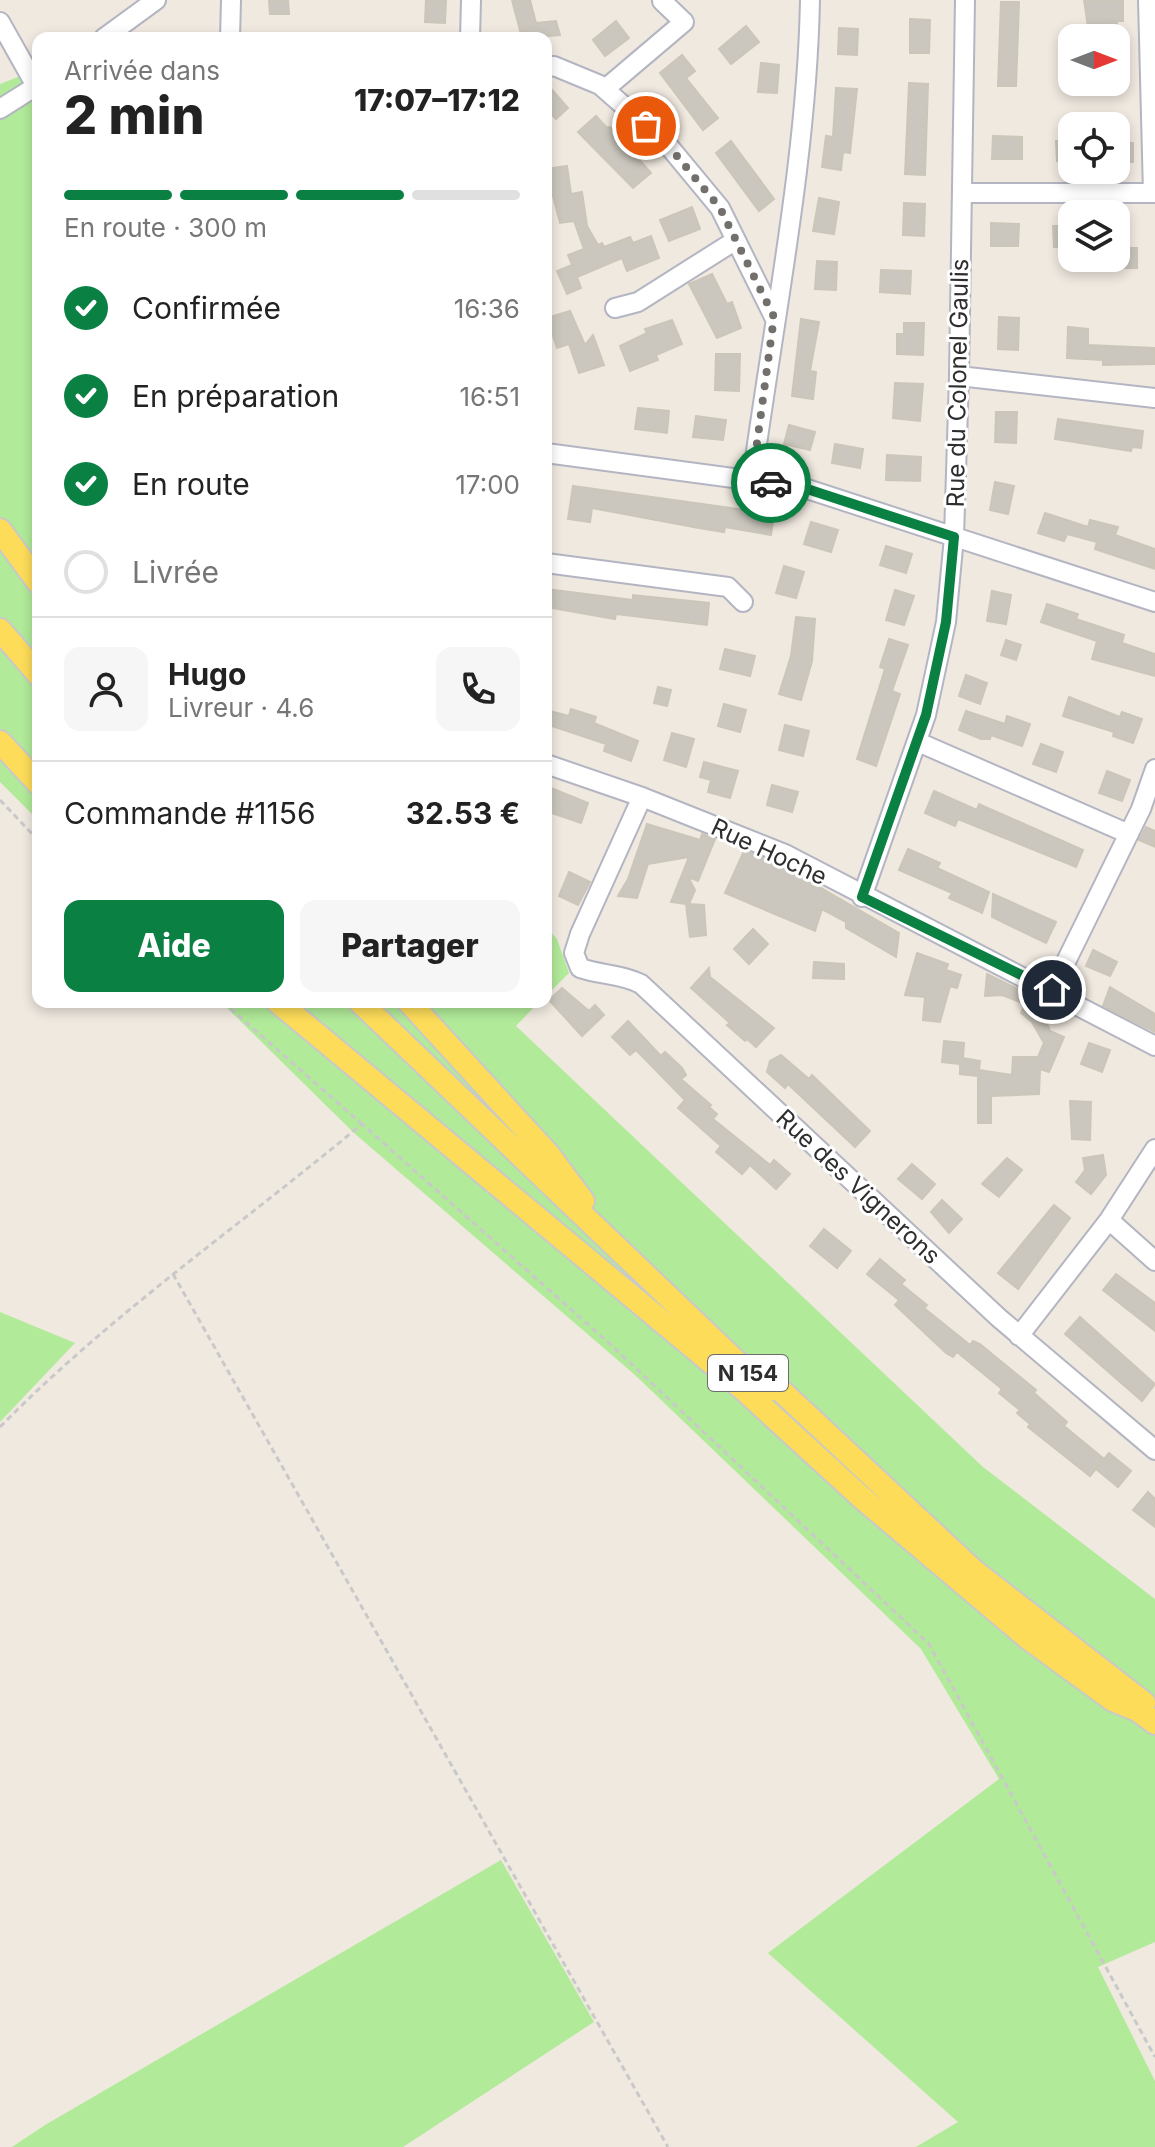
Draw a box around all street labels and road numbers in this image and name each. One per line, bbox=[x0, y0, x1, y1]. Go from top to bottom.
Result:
street label: Rue du Colonel Gaulis bbox=[941, 258, 974, 508]
street label: Rue Hoche bbox=[707, 812, 832, 891]
street label: Rue des Vignerons bbox=[770, 1103, 946, 1270]
road number: N 154 bbox=[708, 1355, 788, 1391]

